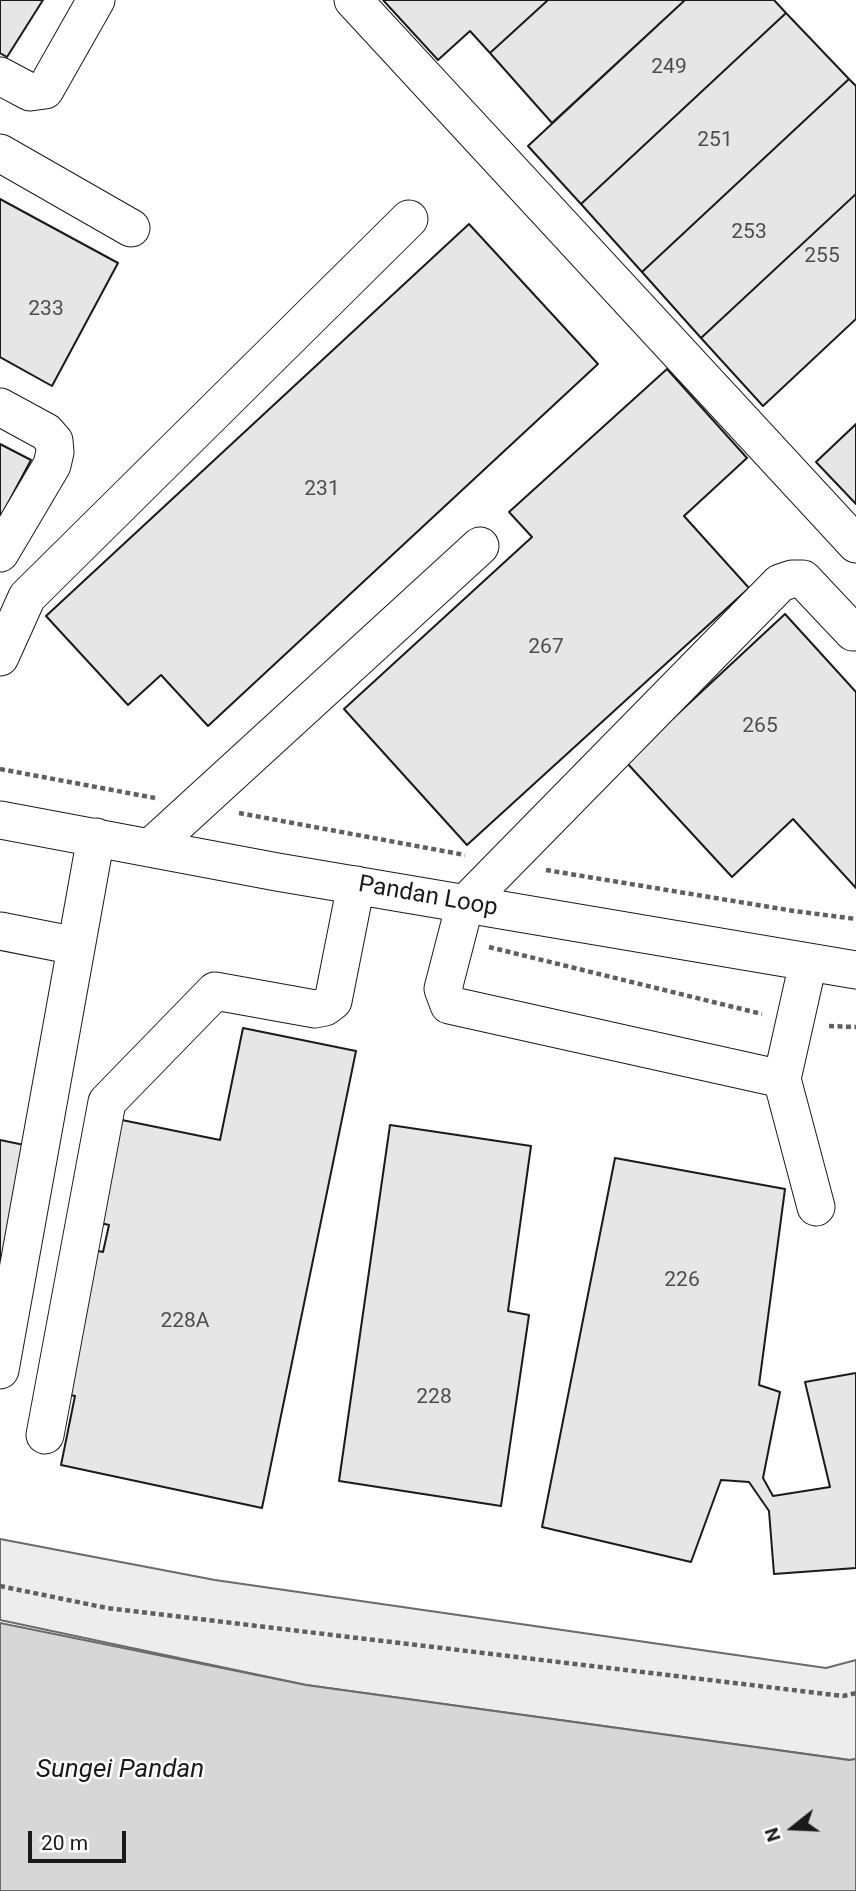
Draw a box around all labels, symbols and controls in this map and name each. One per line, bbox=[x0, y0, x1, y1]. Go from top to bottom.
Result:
house number: 249 bbox=[651, 55, 687, 81]
house number: 251 bbox=[697, 128, 733, 154]
house number: 253 bbox=[731, 220, 767, 246]
house number: 255 bbox=[804, 244, 840, 270]
house number: 233 bbox=[28, 297, 64, 323]
house number: 231 bbox=[304, 477, 340, 503]
house number: 267 bbox=[528, 635, 564, 661]
house number: 265 bbox=[742, 714, 778, 740]
street label: Pandan Loop bbox=[356, 871, 500, 923]
house number: 226 bbox=[664, 1268, 700, 1294]
house number: 228A bbox=[160, 1309, 210, 1335]
house number: 228 bbox=[416, 1385, 452, 1411]
water label: Sungei Pandan bbox=[36, 1754, 204, 1786]
north arrow bbox=[758, 1793, 828, 1863]
scale bar bbox=[32, 1818, 130, 1862]
text: N bbox=[760, 1825, 786, 1845]
text: 20 m bbox=[41, 1831, 88, 1855]

